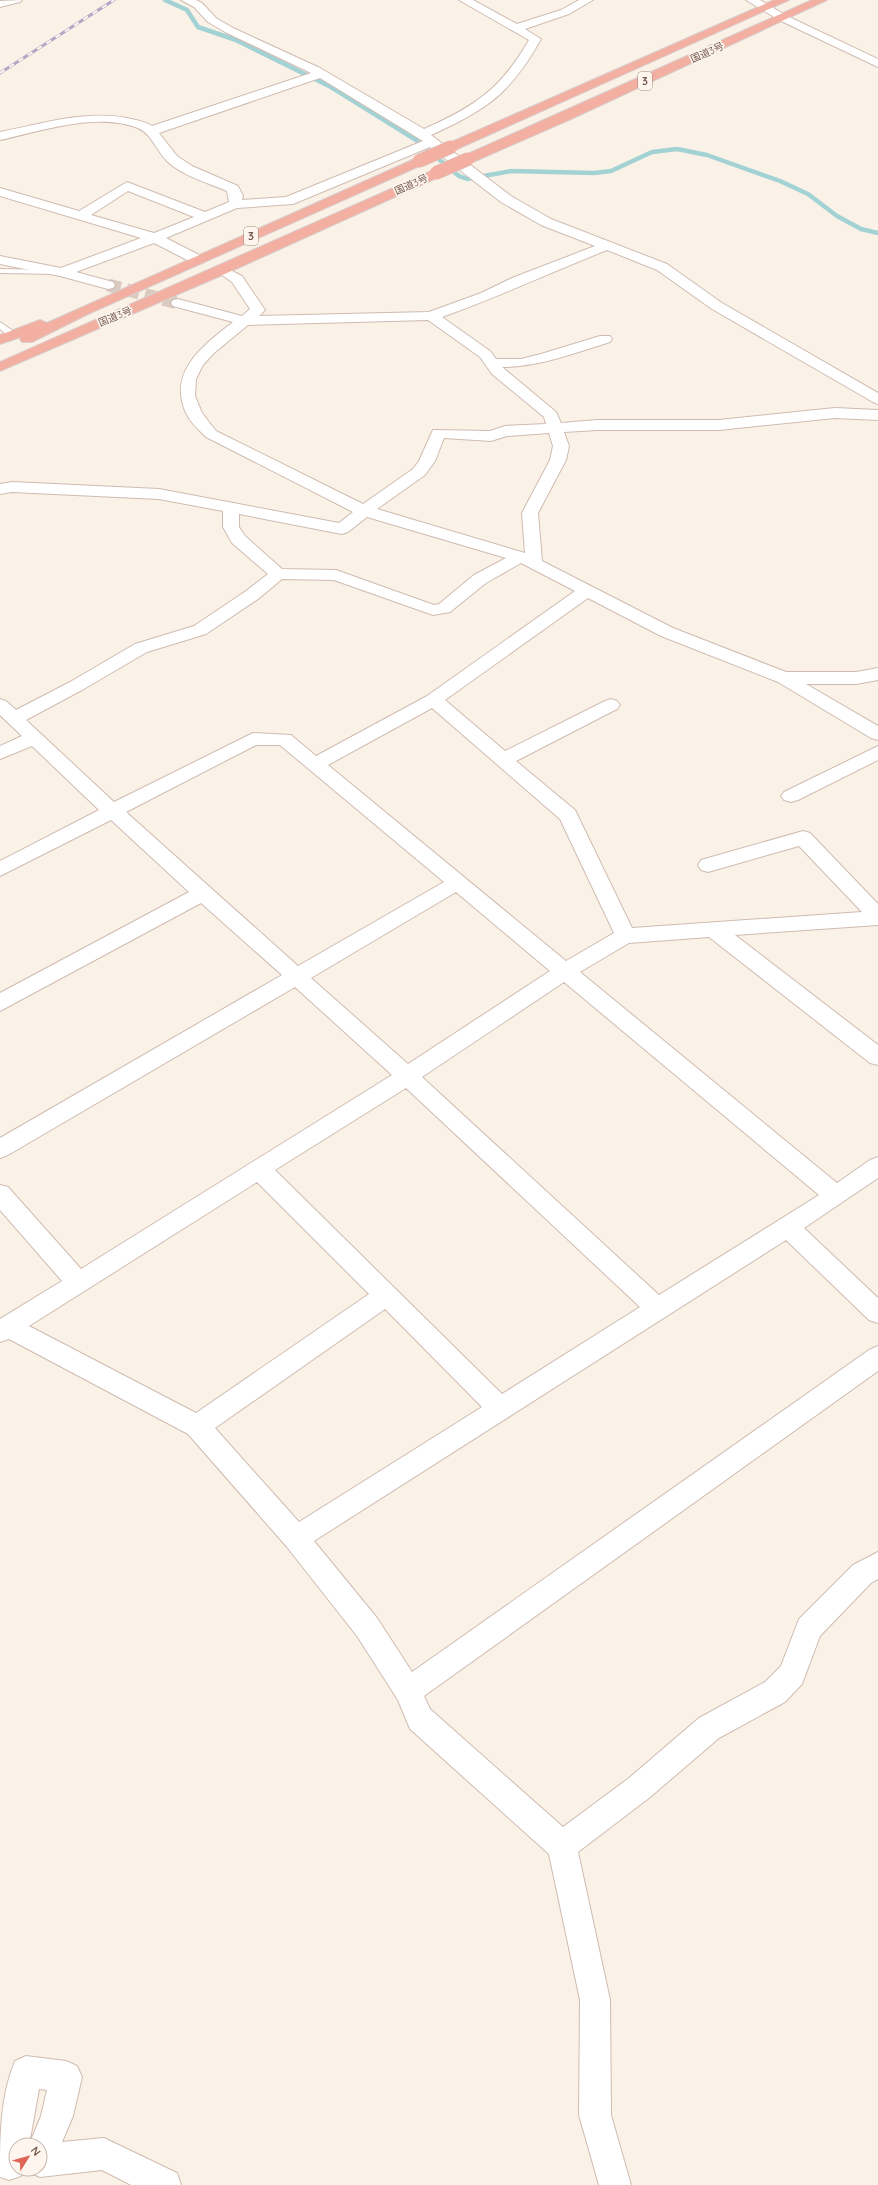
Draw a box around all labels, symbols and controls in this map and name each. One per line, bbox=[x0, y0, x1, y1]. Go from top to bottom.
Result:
street label: 国道3号 bbox=[688, 39, 726, 66]
road number: 3 bbox=[638, 72, 652, 90]
street label: 国道3号 bbox=[392, 171, 430, 198]
road number: 3 bbox=[244, 227, 258, 245]
street label: 国道3号 bbox=[96, 304, 134, 329]
north arrow bbox=[8, 2137, 48, 2177]
text: N bbox=[28, 2144, 44, 2158]

